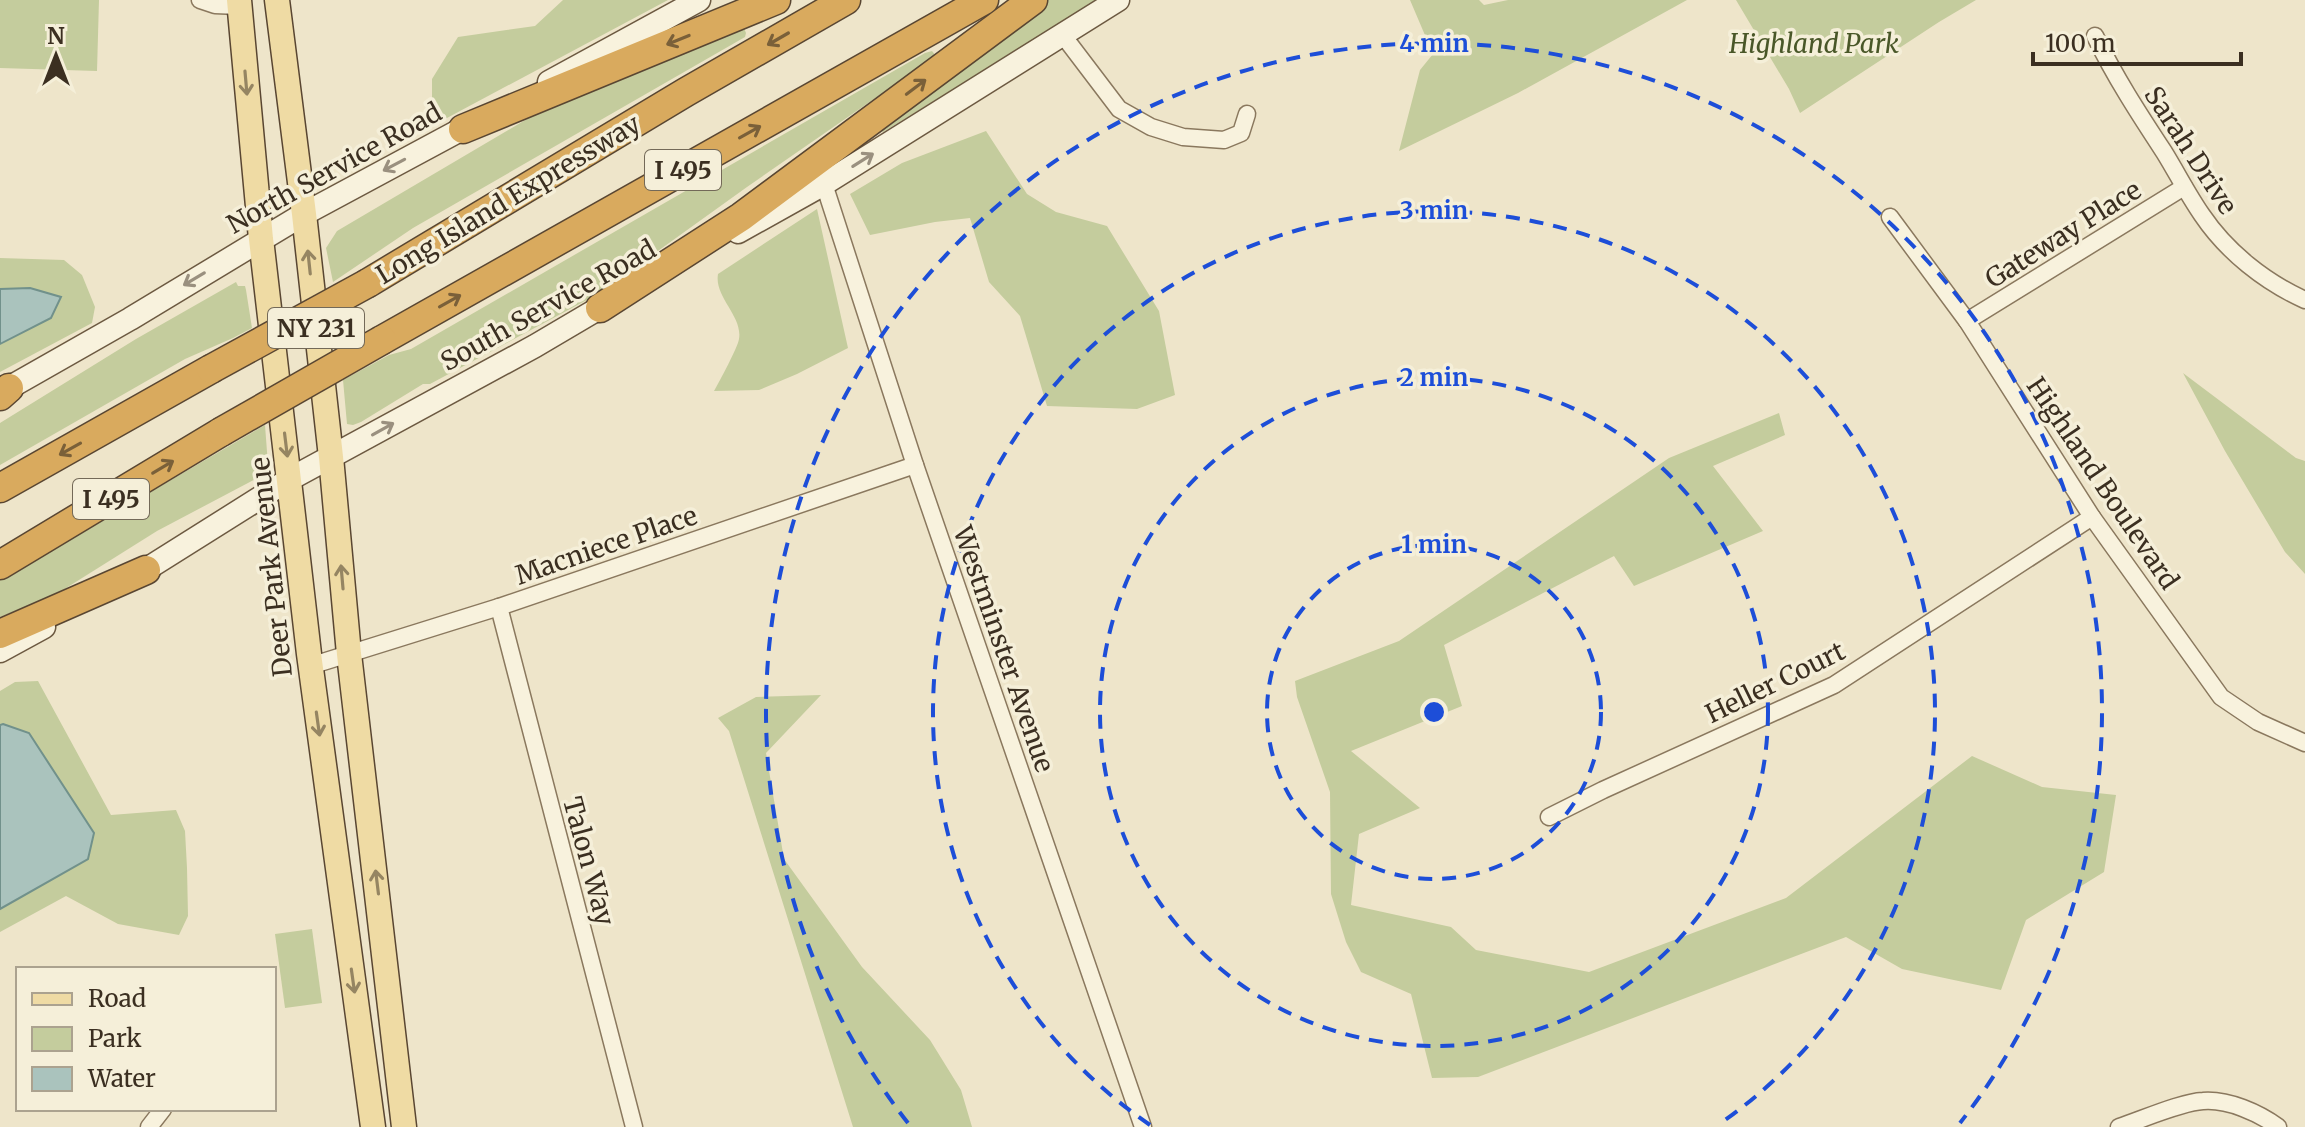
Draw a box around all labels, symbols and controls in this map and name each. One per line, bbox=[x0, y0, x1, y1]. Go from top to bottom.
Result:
north arrow bbox=[16, 16, 96, 96]
scale bar bbox=[2033, 16, 2241, 66]
text: N bbox=[47, 22, 65, 50]
park label: Highland Park bbox=[1728, 27, 1899, 60]
text: 4 min bbox=[1399, 28, 1469, 59]
text: 100 m bbox=[2045, 28, 2116, 59]
one-way arrow bbox=[767, 31, 790, 47]
one-way arrow bbox=[666, 33, 691, 48]
one-way arrow bbox=[239, 69, 254, 96]
one-way arrow bbox=[905, 79, 926, 96]
street label: Sarah Drive bbox=[2137, 80, 2245, 220]
street label: North Service Road bbox=[221, 95, 447, 241]
street label: Long Island Expressway bbox=[370, 107, 647, 291]
one-way arrow bbox=[737, 124, 761, 140]
road number: I 495 bbox=[645, 150, 721, 190]
one-way arrow bbox=[851, 151, 873, 168]
one-way arrow bbox=[383, 158, 406, 174]
street label: Gateway Place bbox=[1979, 173, 2147, 295]
text: 3 min bbox=[1400, 195, 1468, 226]
street label: South Service Road bbox=[435, 232, 662, 378]
one-way arrow bbox=[302, 249, 317, 276]
one-way arrow bbox=[183, 272, 206, 288]
one-way arrow bbox=[438, 293, 461, 309]
road number: NY 231 bbox=[268, 308, 364, 348]
text: 2 min bbox=[1400, 362, 1468, 393]
street label: Highland Boulevard bbox=[2020, 371, 2186, 596]
one-way arrow bbox=[371, 420, 394, 436]
one-way arrow bbox=[278, 431, 293, 457]
one-way arrow bbox=[59, 441, 82, 457]
street label: Deer Park Avenue bbox=[243, 455, 299, 679]
one-way arrow bbox=[151, 459, 174, 475]
road number: I 495 bbox=[73, 479, 149, 519]
street label: Macniece Place bbox=[511, 498, 701, 592]
street label: Westminster Avenue bbox=[946, 521, 1062, 776]
text: 1 min bbox=[1401, 529, 1467, 560]
one-way arrow bbox=[334, 564, 349, 590]
street label: Heller Court bbox=[1700, 634, 1850, 730]
centre of rings bbox=[1420, 698, 1448, 726]
one-way arrow bbox=[311, 710, 326, 736]
street label: Talon Way bbox=[556, 793, 622, 930]
one-way arrow bbox=[369, 870, 384, 896]
legend bbox=[16, 967, 276, 1111]
one-way arrow bbox=[346, 968, 361, 993]
text: Road bbox=[88, 983, 146, 1014]
text: Park bbox=[88, 1023, 142, 1054]
text: Water bbox=[87, 1063, 156, 1094]

